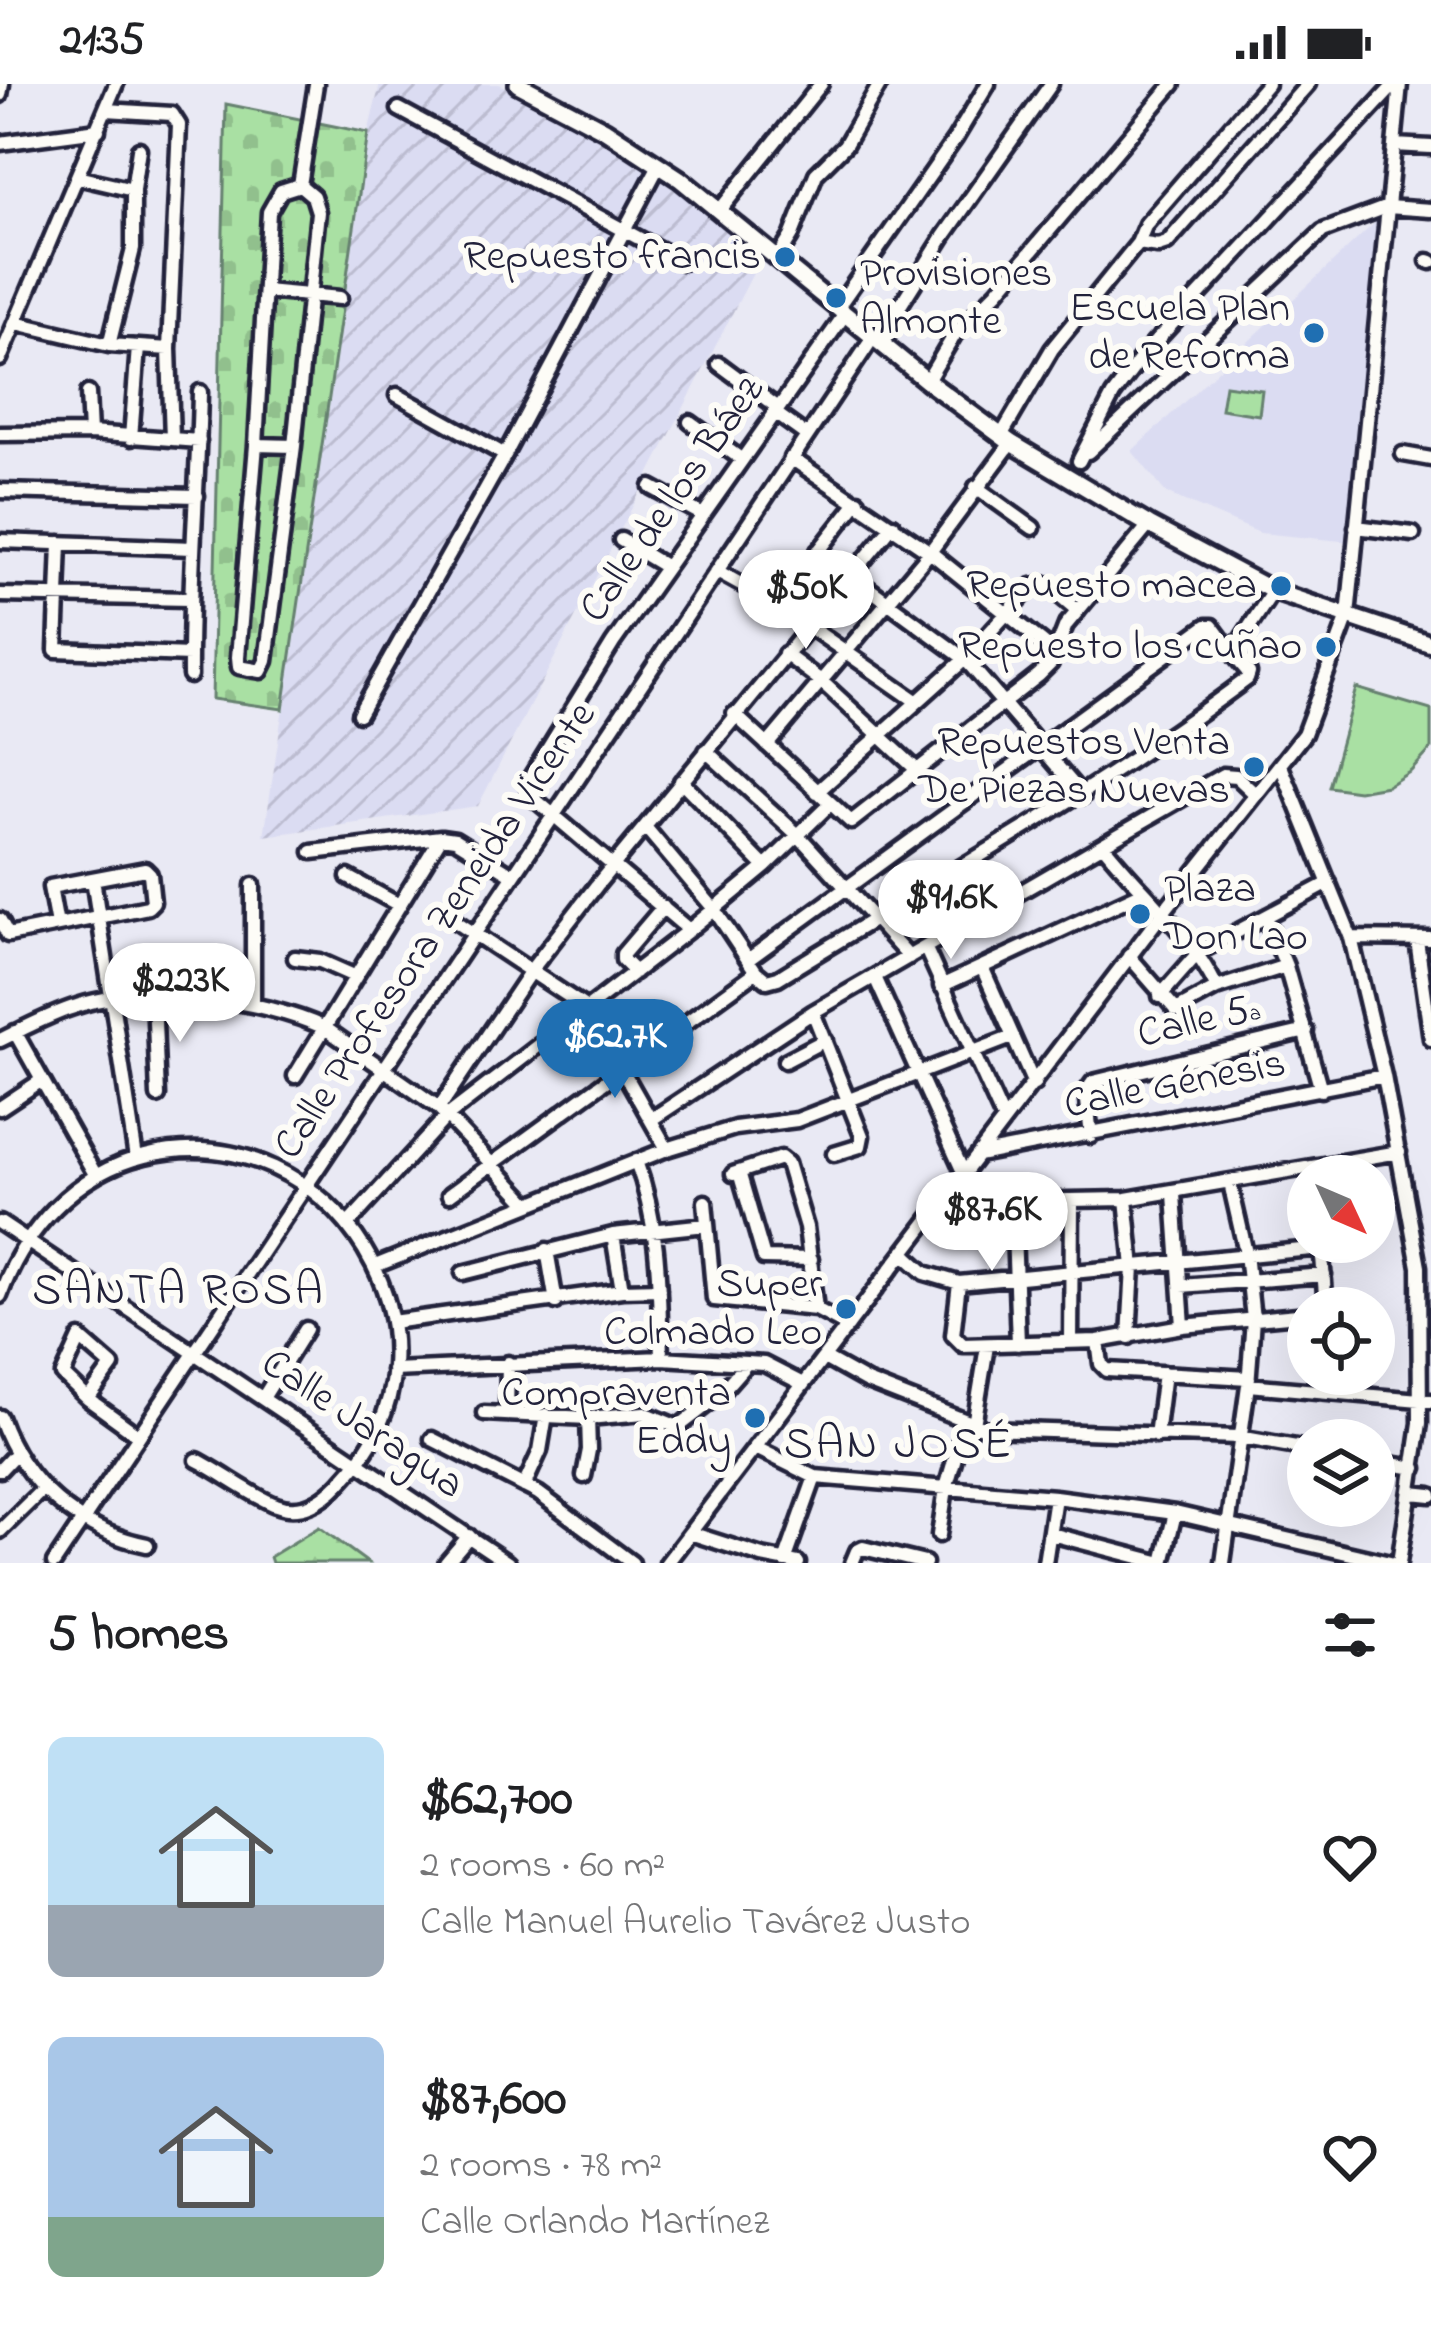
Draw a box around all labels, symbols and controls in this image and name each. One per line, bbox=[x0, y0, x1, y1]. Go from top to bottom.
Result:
text: 21:35 bbox=[60, 9, 145, 75]
place label: Repuesto francis bbox=[463, 227, 761, 288]
marker: Repuesto francis bbox=[772, 244, 798, 270]
place label: Provisiones Almonte bbox=[860, 244, 1052, 353]
place label: Escuela Plan de Reforma bbox=[1069, 279, 1290, 388]
marker: Provisiones Almonte bbox=[823, 285, 849, 311]
marker: Escuela Plan de Reforma bbox=[1301, 320, 1327, 346]
street label: Calle de los Báez bbox=[565, 364, 781, 636]
pin: $50K bbox=[735, 550, 877, 652]
place label: Repuesto macea bbox=[966, 556, 1257, 617]
text: $50K bbox=[765, 560, 847, 617]
marker: Repuesto macea bbox=[1268, 573, 1294, 599]
place label: Repuesto los cuñao bbox=[958, 617, 1302, 678]
marker: Repuesto los cuñao bbox=[1313, 634, 1339, 660]
street label: Calle Profesora Zeneida Vicente bbox=[260, 690, 613, 1172]
place label: Repuestos Venta De Piezas Nuevas bbox=[917, 713, 1230, 822]
marker: Repuestos Venta De Piezas Nuevas bbox=[1241, 754, 1267, 780]
pin: $91.6K bbox=[853, 860, 1049, 962]
place label: Plaza Don Lao bbox=[1163, 860, 1308, 969]
text: $91.6K bbox=[905, 870, 997, 927]
marker: Plaza Don Lao bbox=[1127, 901, 1153, 927]
pin: $223K bbox=[96, 943, 264, 1045]
text: $223K bbox=[131, 953, 229, 1010]
street label: Calle 5ª bbox=[1132, 978, 1266, 1066]
pin: $62.7K bbox=[517, 999, 713, 1101]
text: $62.7K bbox=[563, 1009, 667, 1066]
street label: Calle Génesis bbox=[1059, 1034, 1291, 1136]
north arrow bbox=[1287, 1155, 1395, 1263]
map controls bbox=[1287, 1155, 1395, 1527]
pin: $87.6K bbox=[894, 1172, 1090, 1274]
text: $87.6K bbox=[943, 1182, 1041, 1239]
place label: Super Colmado Leo bbox=[604, 1255, 823, 1364]
district label: SANTA ROSA bbox=[32, 1259, 326, 1325]
button: locate bbox=[1287, 1287, 1395, 1395]
marker: Super Colmado Leo bbox=[833, 1296, 859, 1322]
street label: Calle Jaragua bbox=[248, 1334, 476, 1516]
place label: Compraventa Eddy bbox=[501, 1364, 731, 1473]
marker: Compraventa Eddy bbox=[742, 1405, 768, 1431]
district label: SAN JOSÉ bbox=[784, 1413, 1014, 1479]
button: layers bbox=[1287, 1419, 1395, 1527]
text: 5 homes bbox=[48, 1598, 229, 1673]
icon: filters bbox=[1317, 1602, 1383, 1668]
text: $62,700 bbox=[420, 1763, 573, 1838]
icon: home bbox=[144, 1785, 288, 1929]
icon: heart bbox=[1317, 1824, 1383, 1890]
text: 2 rooms · 60 m² bbox=[420, 1838, 665, 1895]
text: Calle Manuel Aurelio Tavárez Justo bbox=[420, 1895, 970, 1952]
text: $87,600 bbox=[420, 2063, 566, 2138]
icon: home bbox=[144, 2085, 288, 2229]
icon: heart bbox=[1317, 2124, 1383, 2190]
text: 2 rooms · 78 m² bbox=[420, 2138, 662, 2195]
text: Calle Orlando Martínez bbox=[420, 2195, 769, 2252]

